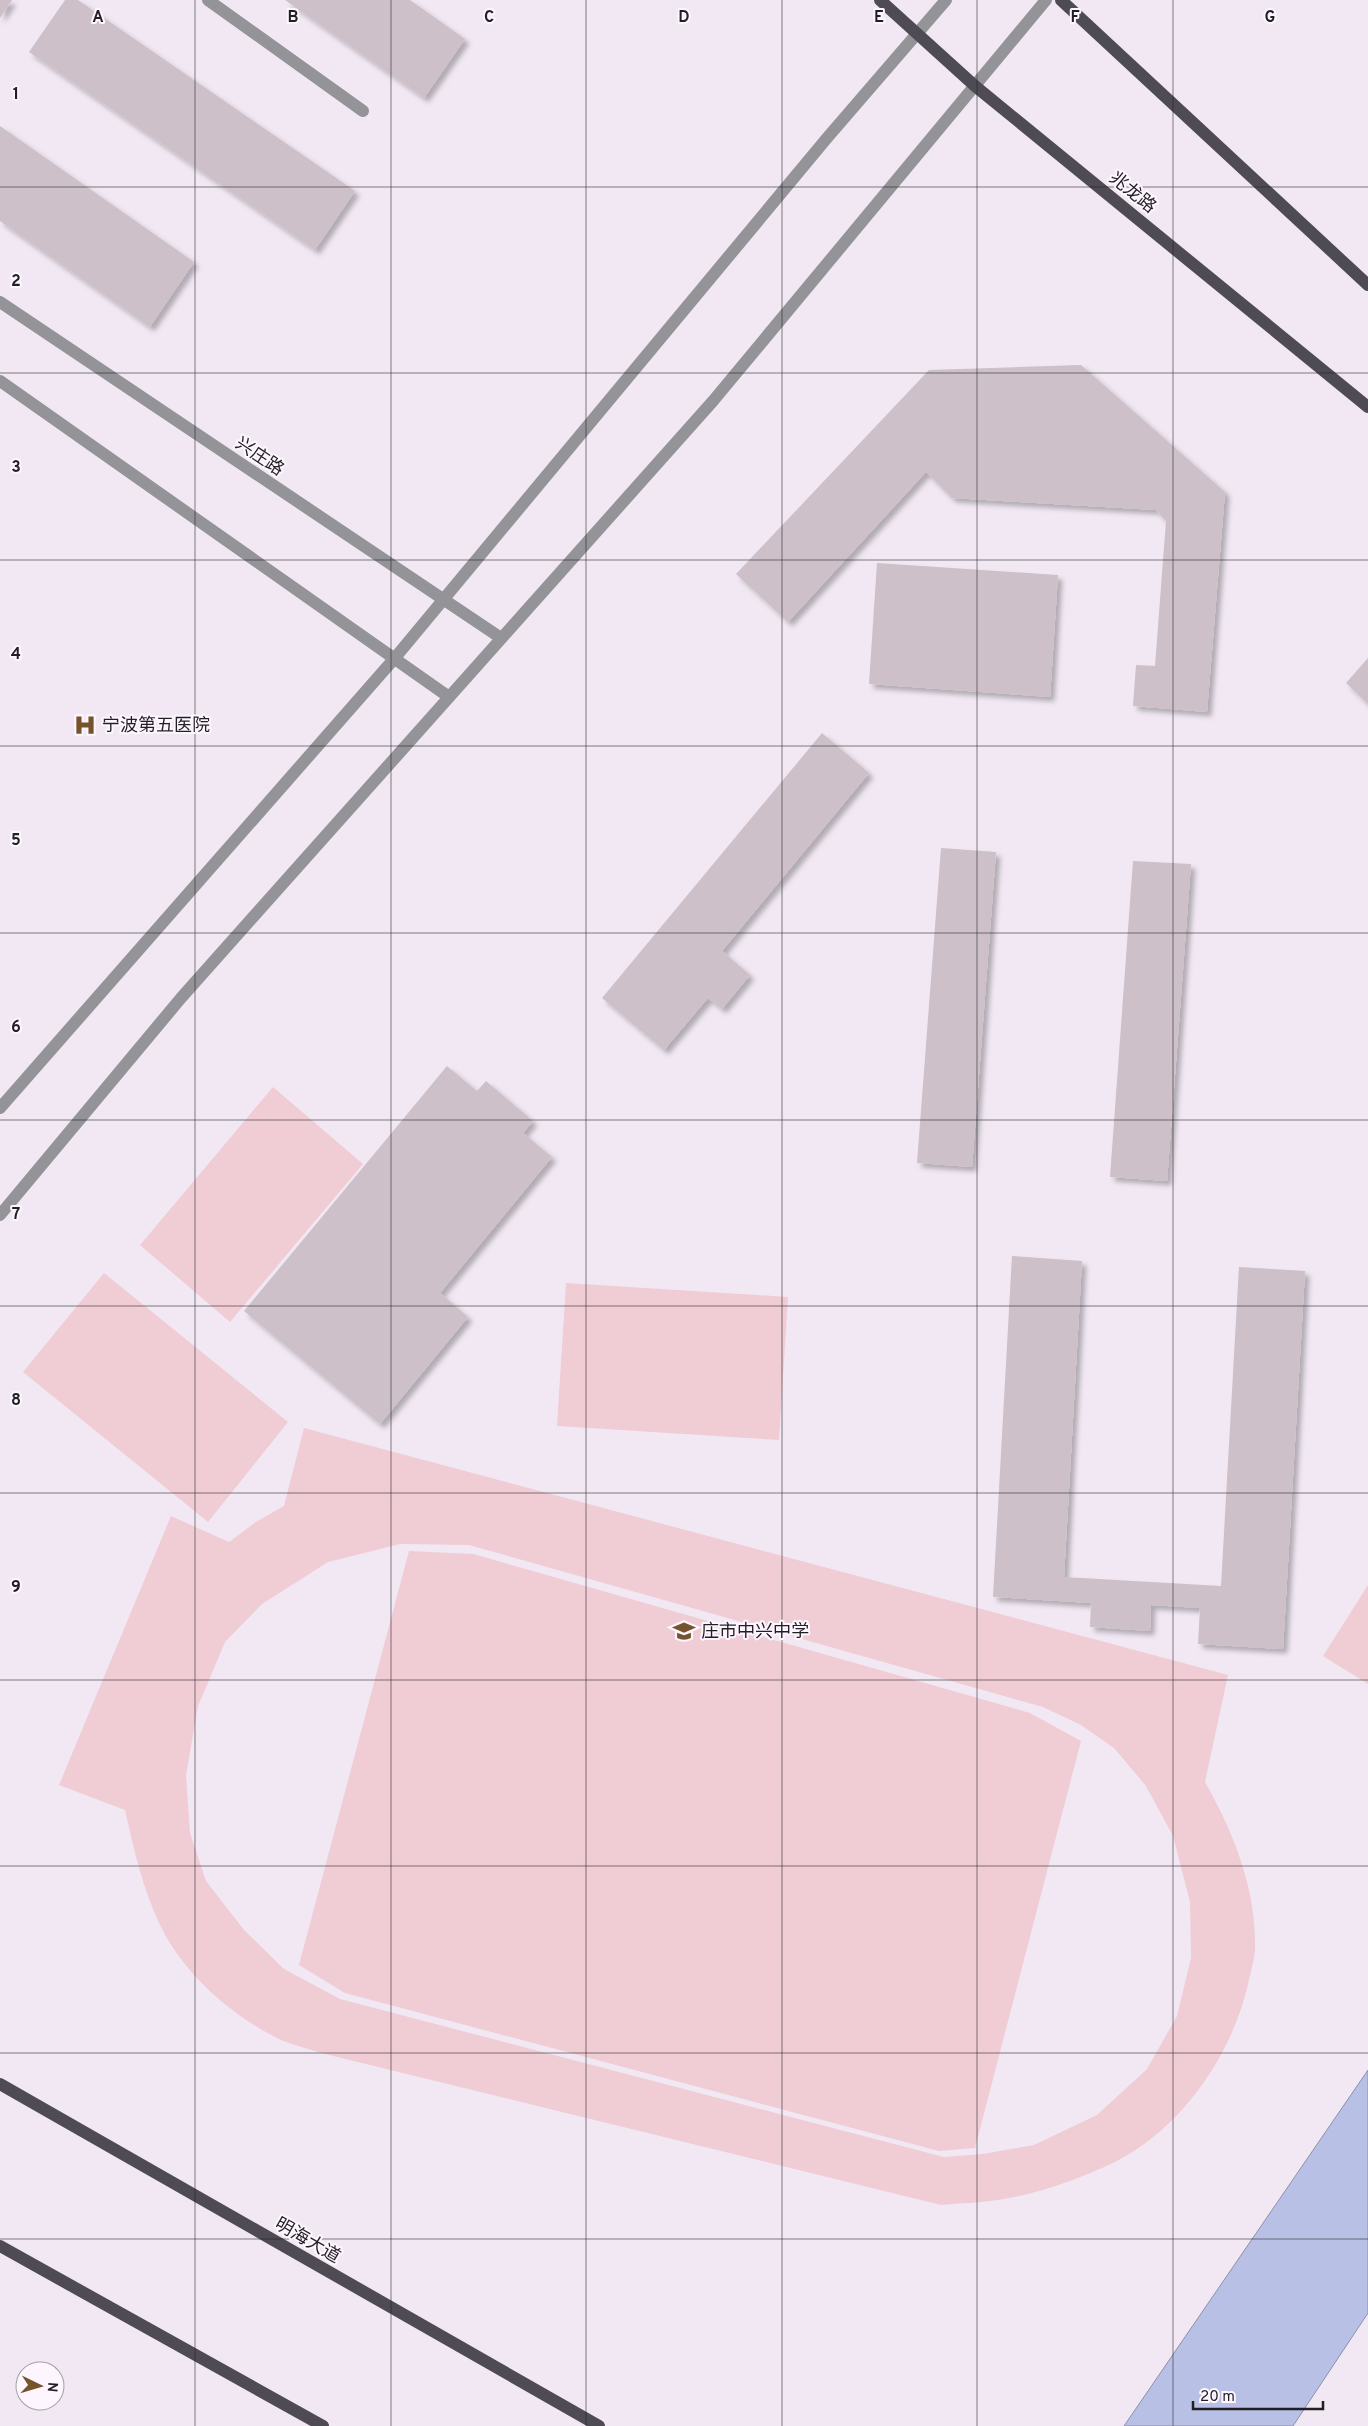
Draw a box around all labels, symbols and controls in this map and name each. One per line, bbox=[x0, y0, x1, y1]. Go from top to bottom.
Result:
text: A bbox=[92, 8, 104, 28]
text: B bbox=[287, 8, 299, 28]
text: C bbox=[484, 8, 494, 28]
text: D bbox=[678, 8, 690, 28]
text: E bbox=[874, 8, 884, 28]
text: F bbox=[1070, 8, 1080, 28]
text: G bbox=[1265, 8, 1275, 28]
text: 1 bbox=[13, 85, 19, 105]
street label: 兆龙路 bbox=[1104, 167, 1160, 219]
text: 2 bbox=[11, 272, 21, 292]
street label: 兴庄路 bbox=[230, 433, 288, 482]
text: 3 bbox=[11, 458, 21, 478]
text: 4 bbox=[11, 645, 21, 665]
hospital icon: 宁波第五医院 bbox=[72, 712, 98, 738]
place label: 宁波第五医院 bbox=[102, 715, 210, 738]
text: 5 bbox=[11, 831, 21, 851]
text: 6 bbox=[11, 1018, 21, 1038]
text: 7 bbox=[12, 1205, 20, 1225]
text: 8 bbox=[11, 1391, 21, 1411]
text: 9 bbox=[11, 1578, 21, 1598]
school or university icon: 庄市中兴中学 bbox=[671, 1618, 697, 1644]
place label: 庄市中兴中学 bbox=[701, 1621, 809, 1644]
street label: 明海大道 bbox=[270, 2213, 344, 2269]
north arrow bbox=[15, 2361, 65, 2411]
scale bar bbox=[1193, 2378, 1323, 2410]
text: N bbox=[43, 2381, 60, 2393]
text: 20 m bbox=[1200, 2388, 1235, 2407]

